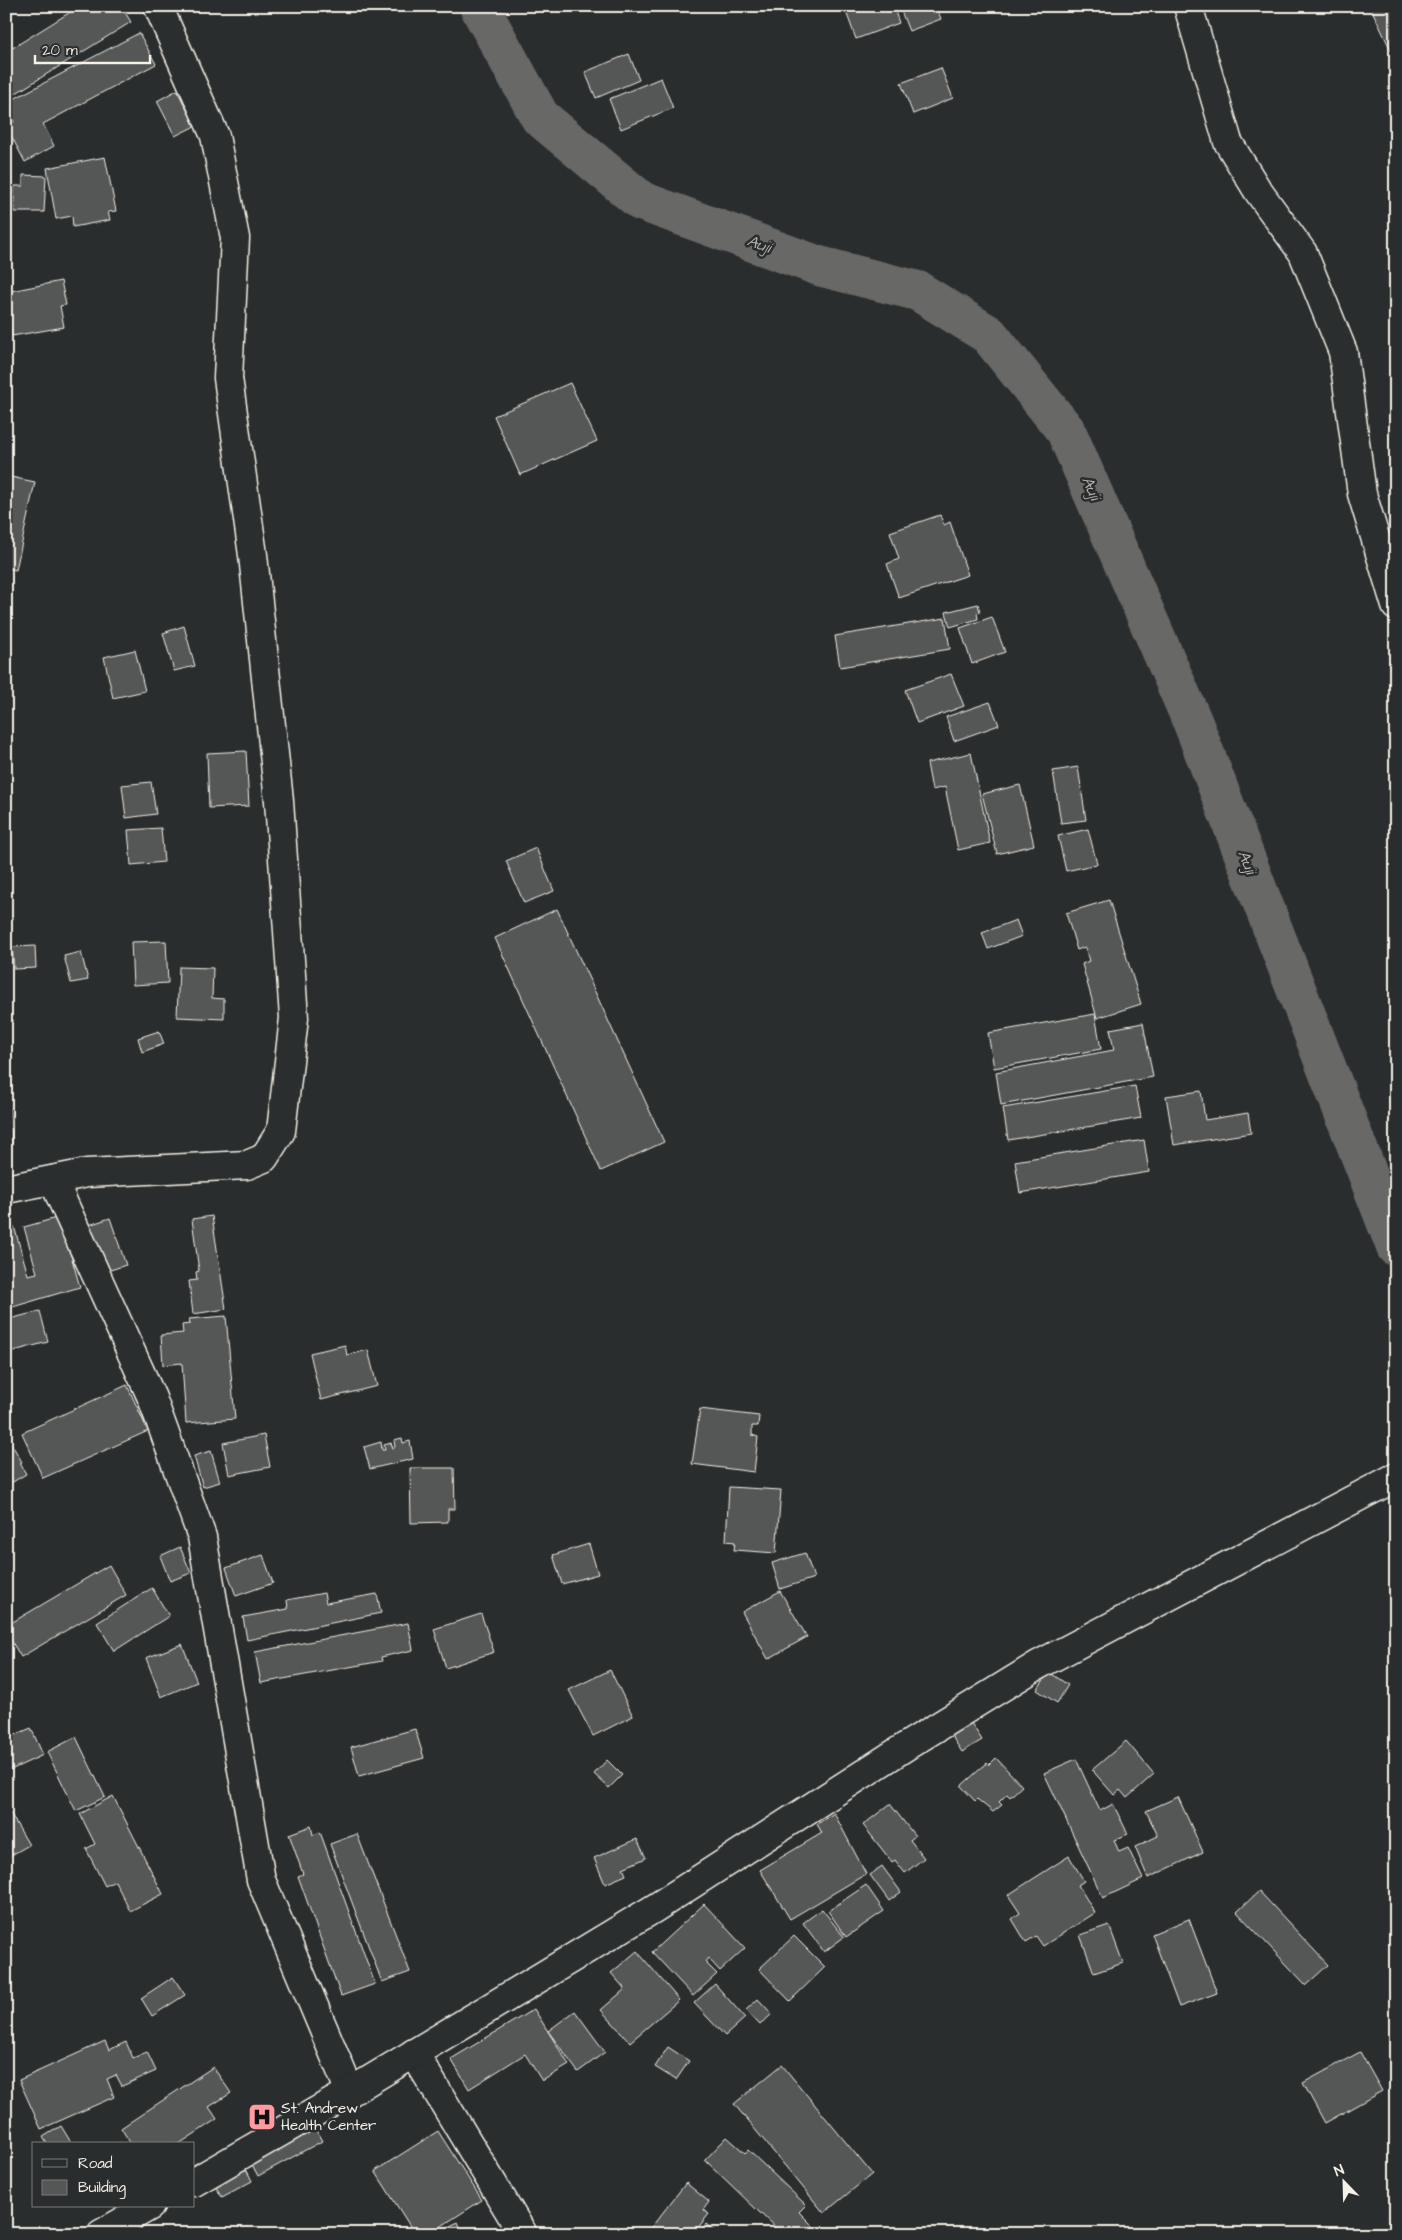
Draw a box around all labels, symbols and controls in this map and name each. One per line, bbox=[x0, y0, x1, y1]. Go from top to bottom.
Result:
scale bar bbox=[35, 32, 150, 64]
text: 20 m bbox=[42, 40, 78, 61]
water label: Auji bbox=[744, 230, 776, 259]
water label: Auji bbox=[1076, 473, 1107, 506]
water label: Auji bbox=[1232, 847, 1262, 879]
place label: St. Andrew Health Center bbox=[281, 2098, 376, 2136]
hospital icon: St. Andrew Health Center bbox=[247, 2102, 277, 2132]
legend bbox=[32, 2142, 195, 2208]
text: Road bbox=[78, 2153, 113, 2174]
north arrow bbox=[1320, 2158, 1370, 2208]
text: N bbox=[1331, 2160, 1347, 2182]
text: Building bbox=[78, 2177, 126, 2199]

